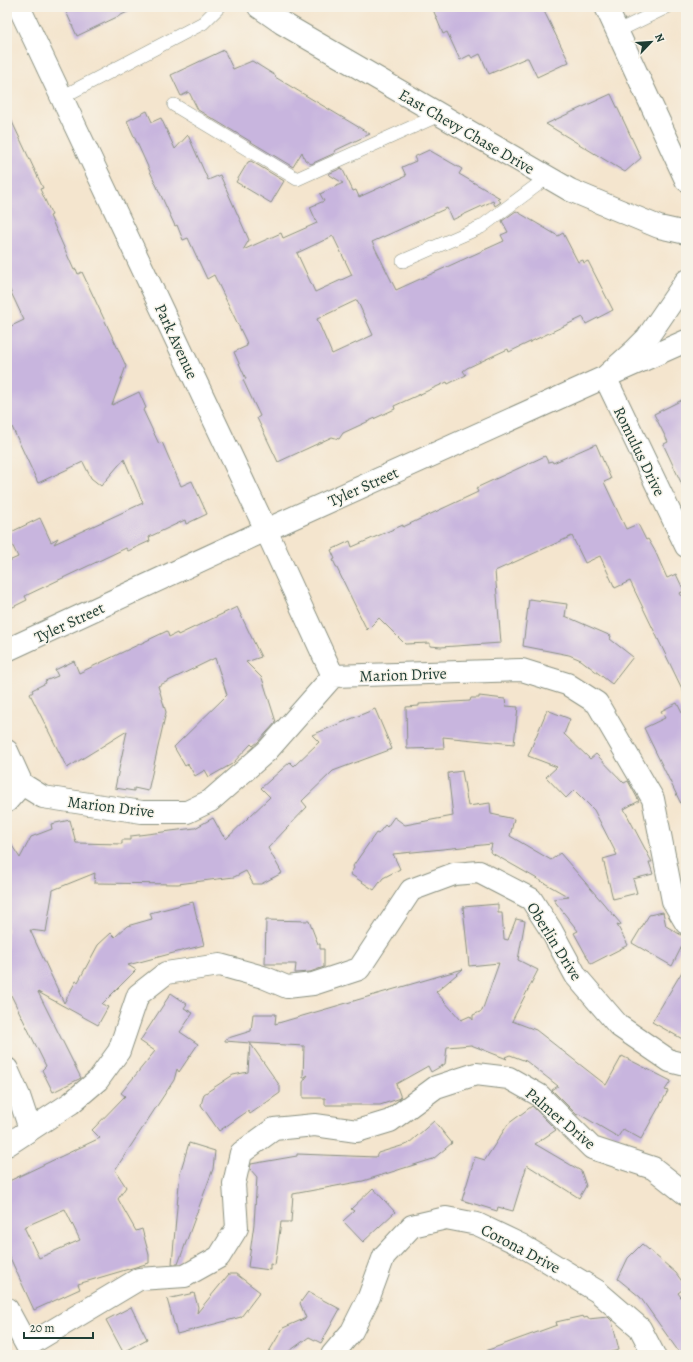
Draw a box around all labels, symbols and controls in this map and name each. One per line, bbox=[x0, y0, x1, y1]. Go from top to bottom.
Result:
north arrow bbox=[631, 22, 671, 62]
text: N bbox=[651, 31, 668, 45]
street label: East Chevy Chase Drive bbox=[395, 84, 538, 180]
street label: Park Avenue bbox=[149, 300, 203, 383]
street label: Romulus Drive bbox=[608, 403, 670, 500]
street label: Tyler Street bbox=[325, 462, 402, 512]
street label: Tyler Street bbox=[31, 597, 108, 649]
street label: Marion Drive bbox=[359, 662, 447, 688]
street label: Marion Drive bbox=[66, 791, 156, 823]
street label: Oberlin Drive bbox=[521, 898, 587, 985]
street label: Palmer Drive bbox=[521, 1083, 600, 1155]
street label: Corona Drive bbox=[477, 1219, 564, 1279]
scale bar bbox=[24, 1314, 93, 1340]
text: 20 m bbox=[30, 1320, 54, 1336]

